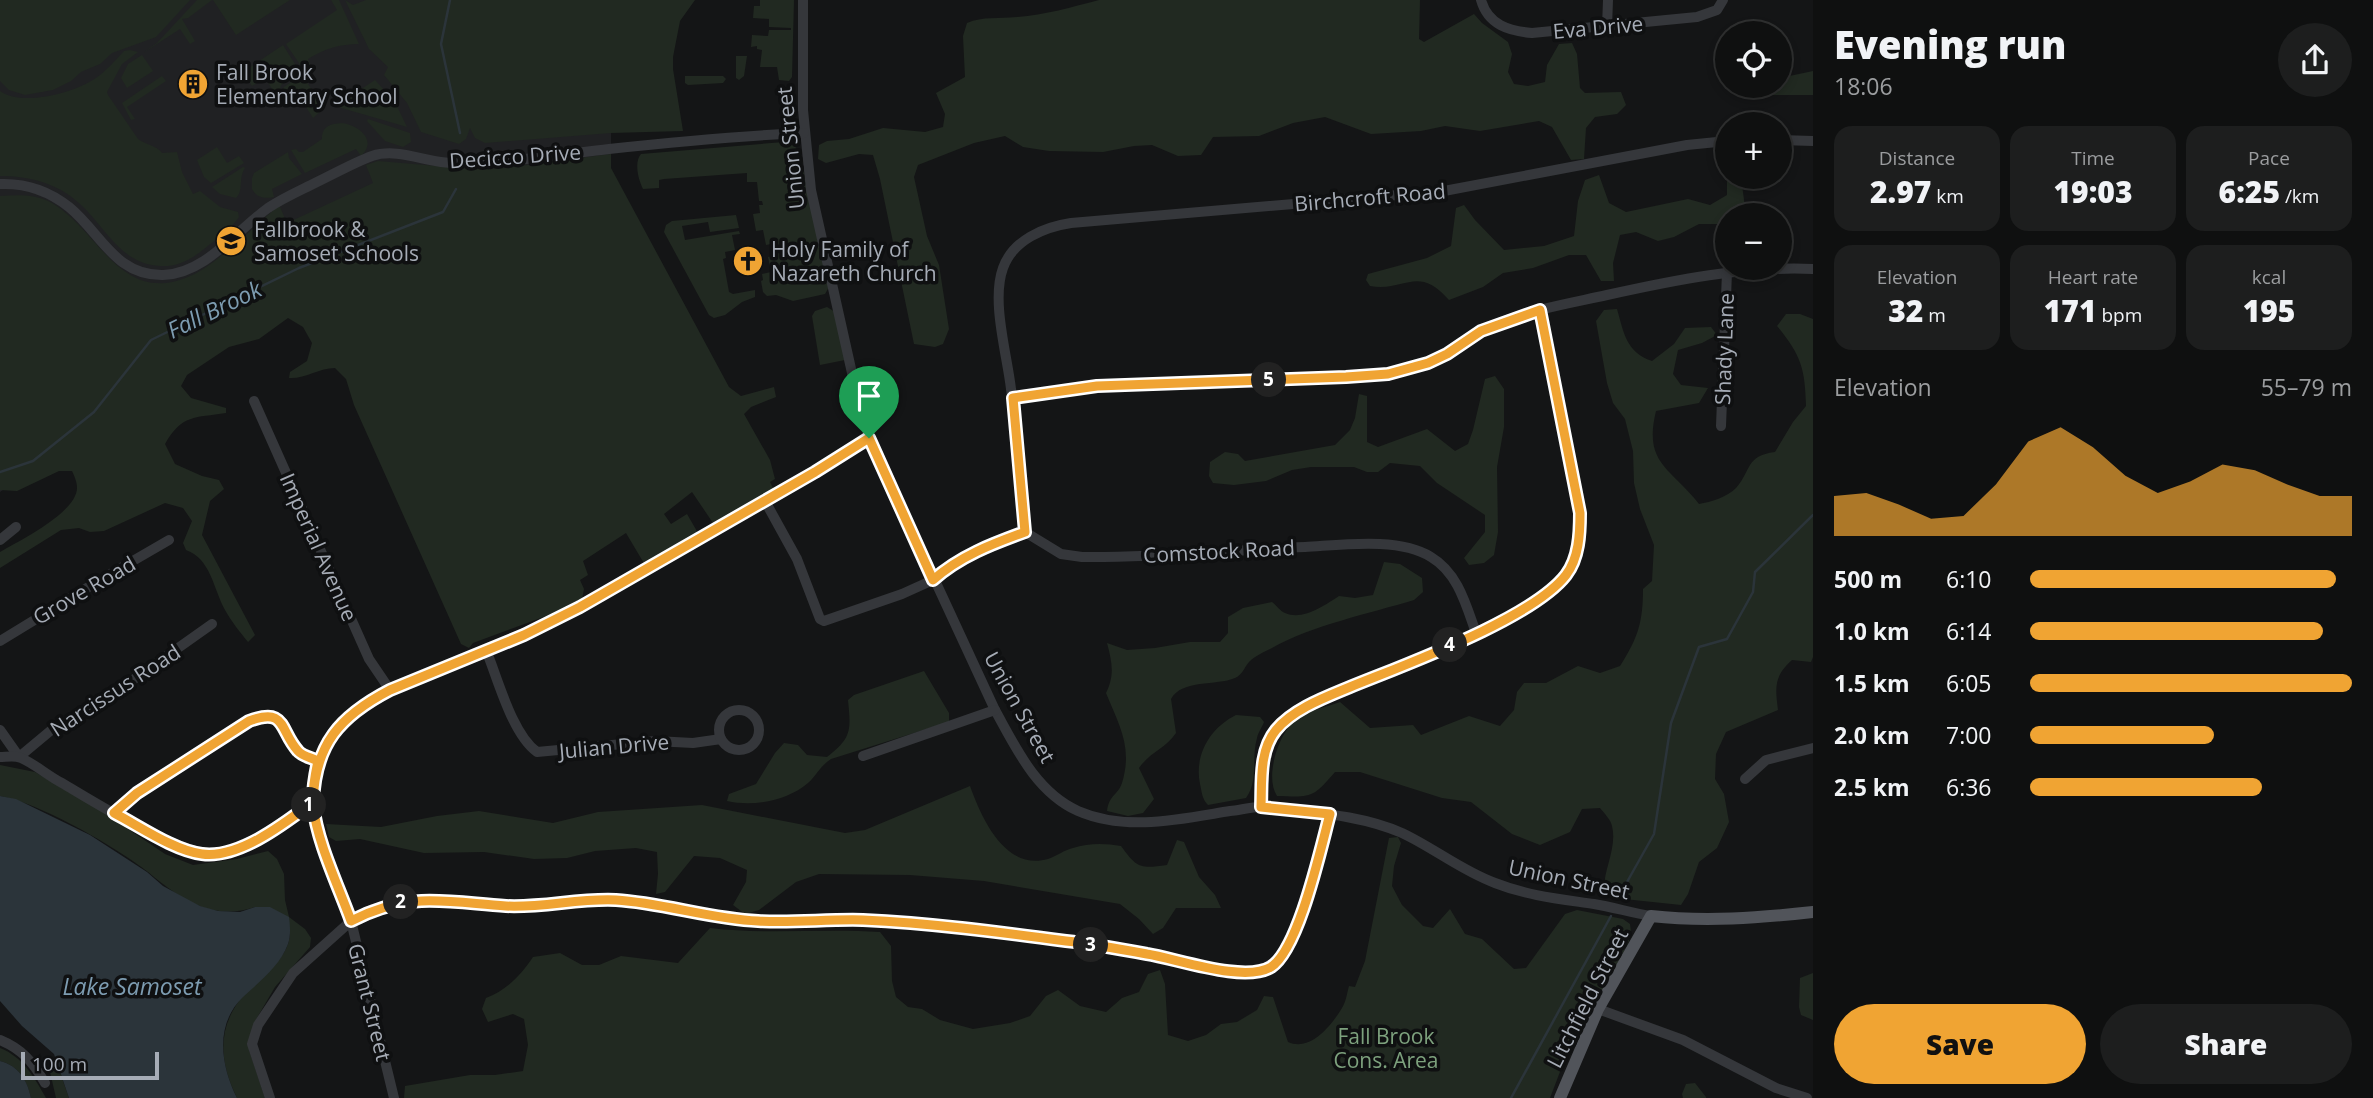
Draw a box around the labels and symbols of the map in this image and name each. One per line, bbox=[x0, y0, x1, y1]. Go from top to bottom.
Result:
street label: Eva Drive bbox=[1552, 9, 1644, 45]
place label: Fall Brook Elementary School bbox=[216, 58, 398, 110]
building icon: Fall Brook Elementary School bbox=[176, 67, 210, 101]
street label: Union Street bbox=[770, 85, 810, 211]
street label: Decicco Drive bbox=[448, 137, 582, 175]
street label: Birchcroft Road bbox=[1293, 176, 1447, 218]
place label: Fallbrook & Samoset Schools bbox=[254, 215, 419, 267]
school or university icon: Fallbrook & Samoset Schools bbox=[214, 224, 248, 258]
place label: Holy Family of Nazareth Church bbox=[771, 235, 937, 287]
church icon: Holy Family of Nazareth Church bbox=[731, 244, 765, 278]
water label: Fall Brook bbox=[161, 272, 267, 346]
street label: Shady Lane bbox=[1708, 292, 1740, 406]
pin: 5 bbox=[1252, 362, 1286, 398]
pin bbox=[839, 366, 899, 438]
street label: Imperial Avenue bbox=[274, 469, 364, 625]
street label: Comstock Road bbox=[1142, 533, 1296, 569]
street label: Grove Road bbox=[27, 549, 141, 631]
pin: 4 bbox=[1432, 628, 1468, 662]
street label: Narcissus Road bbox=[45, 637, 185, 743]
street label: Union Street bbox=[978, 646, 1062, 768]
street label: Julian Drive bbox=[556, 727, 670, 765]
pin: 1 bbox=[292, 788, 326, 822]
street label: Union Street bbox=[1506, 853, 1632, 905]
pin: 2 bbox=[384, 884, 418, 920]
street label: Litchfield Street bbox=[1540, 923, 1634, 1073]
pin: 3 bbox=[1074, 928, 1108, 962]
street label: Grant Street bbox=[342, 940, 398, 1064]
water label: Lake Samoset bbox=[62, 970, 203, 1002]
park label: Fall Brook Cons. Area bbox=[1333, 1022, 1439, 1074]
scale bar bbox=[21, 1049, 159, 1081]

